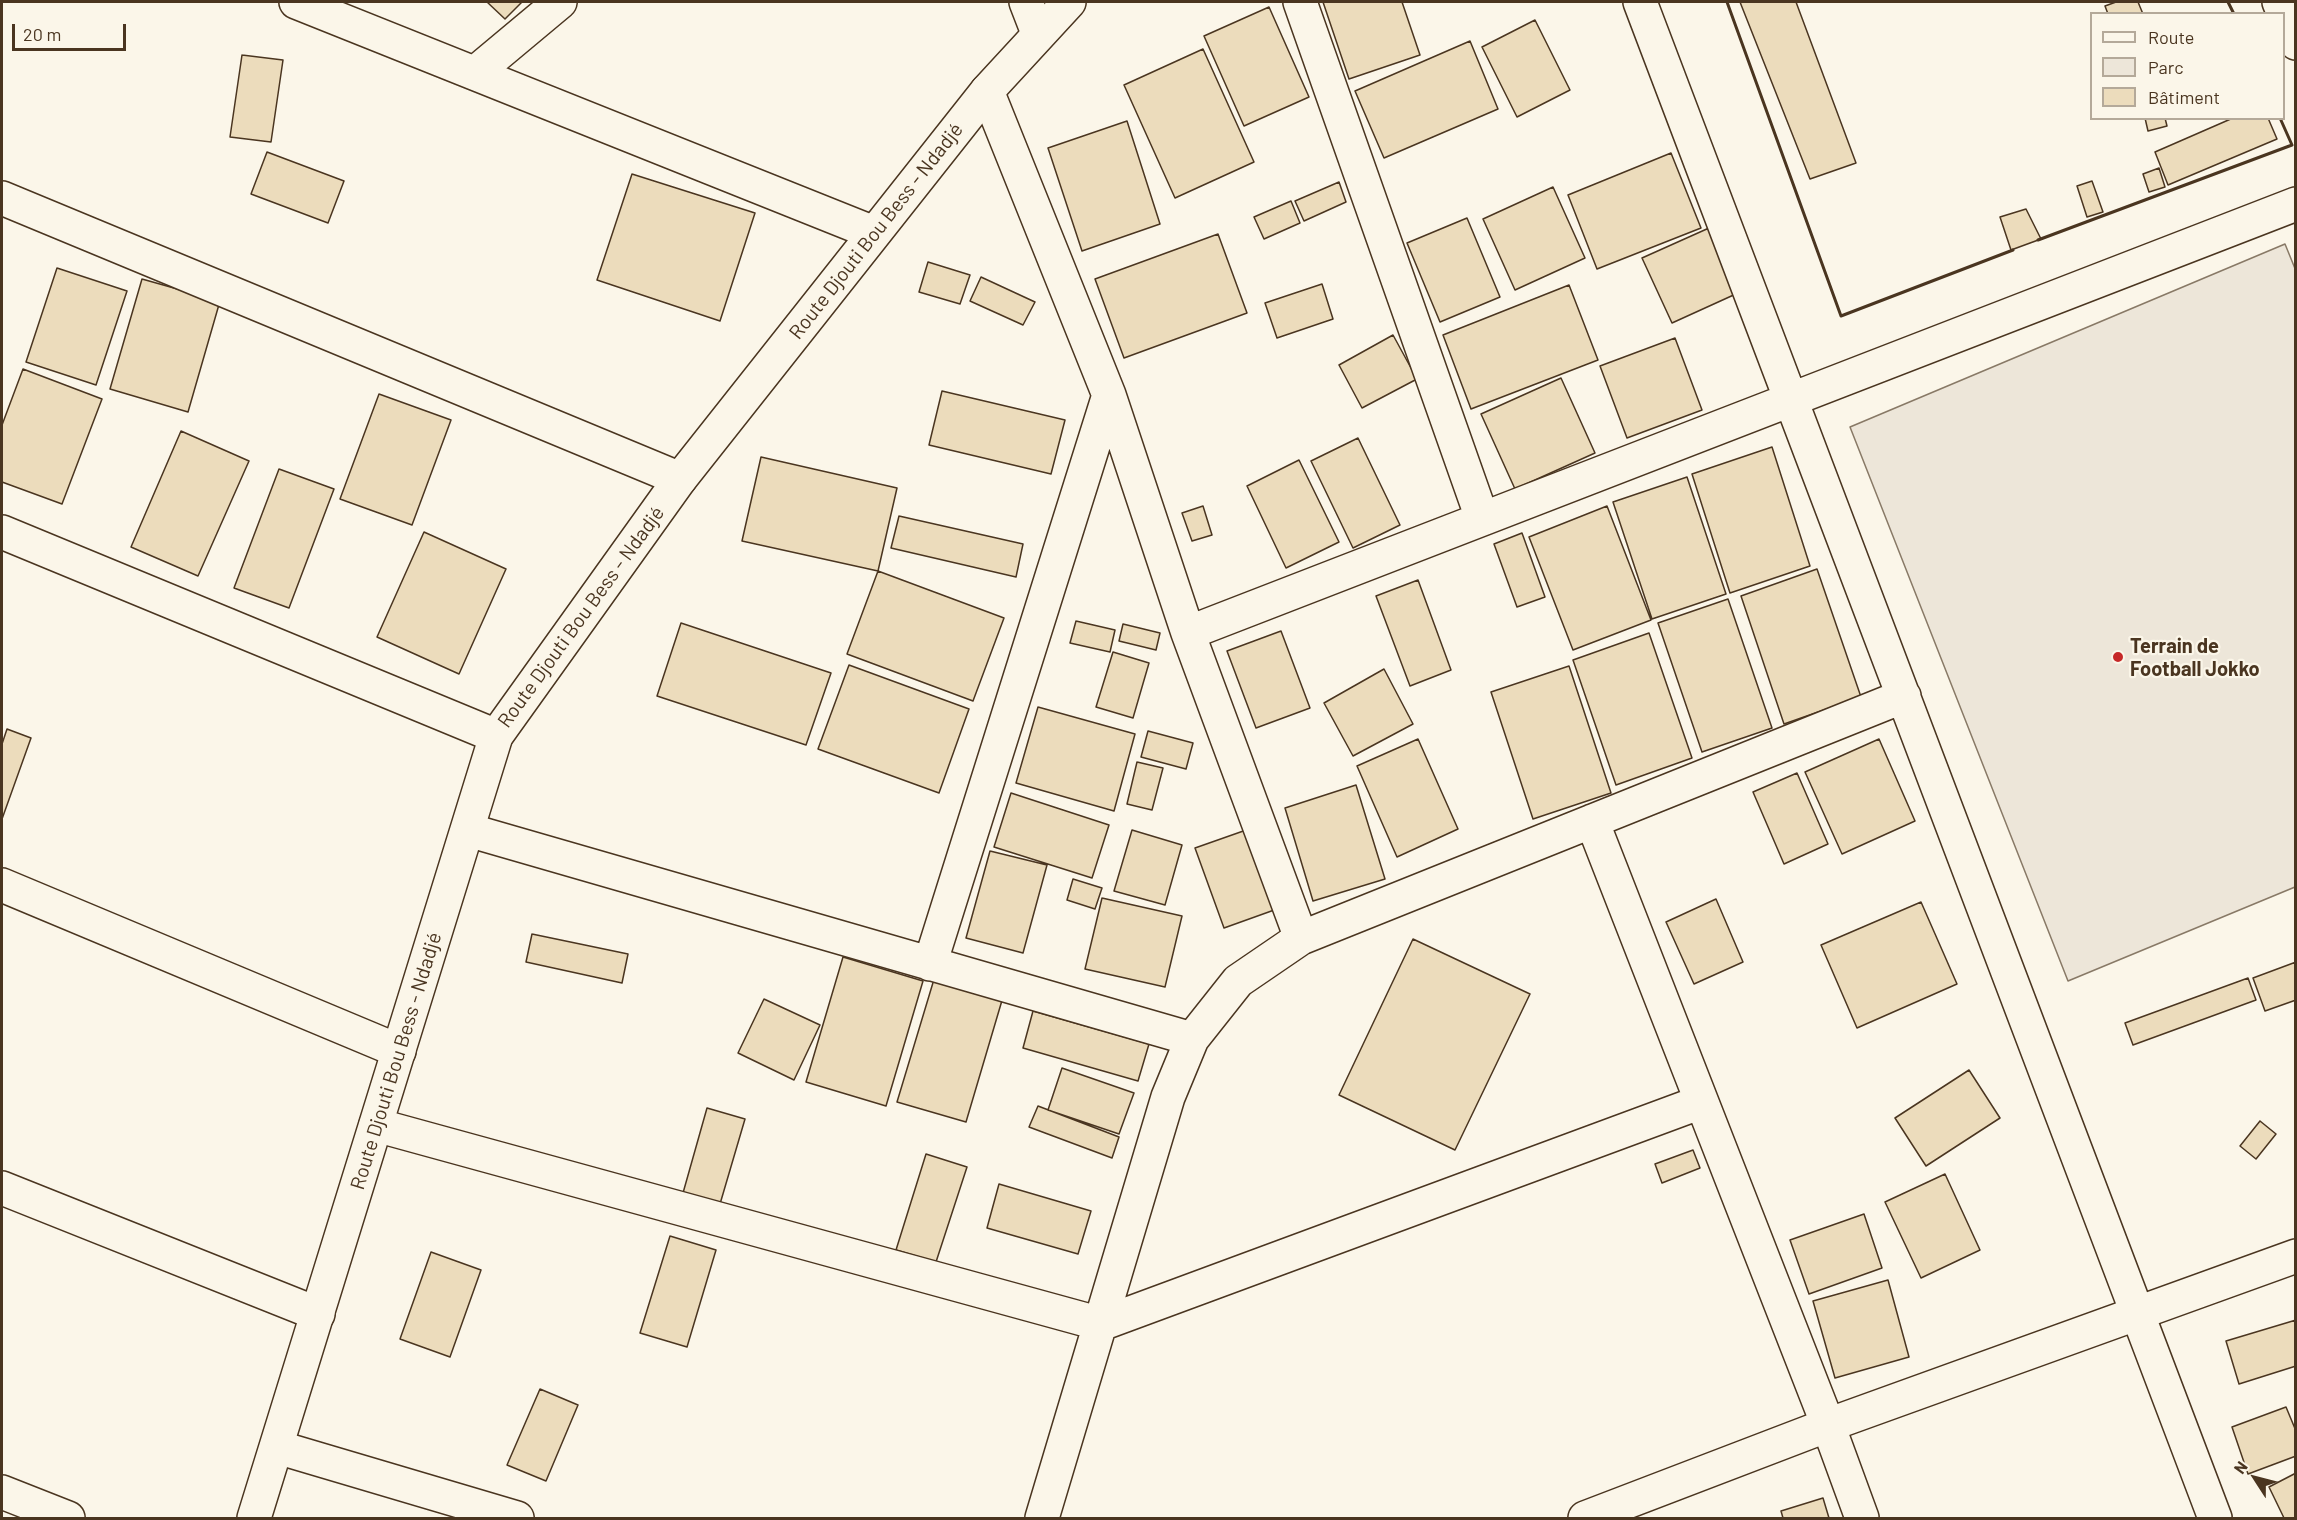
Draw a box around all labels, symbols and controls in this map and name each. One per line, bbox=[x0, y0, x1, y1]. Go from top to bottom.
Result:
scale bar bbox=[15, 12, 129, 50]
legend bbox=[2090, 12, 2285, 120]
text: 20 m bbox=[23, 23, 61, 45]
text: Route bbox=[2148, 26, 2194, 48]
text: Parc bbox=[2148, 56, 2184, 78]
text: Bâtiment bbox=[2148, 86, 2220, 108]
street label: Route Djouti Bou Bess - Ndadjé bbox=[784, 118, 968, 344]
street label: Route Djouti Bou Bess - Ndadjé bbox=[493, 502, 669, 732]
place label: Terrain de Football Jokko bbox=[2130, 634, 2260, 681]
marker: Terrain de Football Jokko bbox=[2111, 650, 2125, 664]
street label: Route Djouti Bou Bess - Ndadjé bbox=[345, 929, 447, 1193]
north arrow bbox=[2225, 1448, 2285, 1508]
text: N bbox=[2229, 1457, 2251, 1477]

